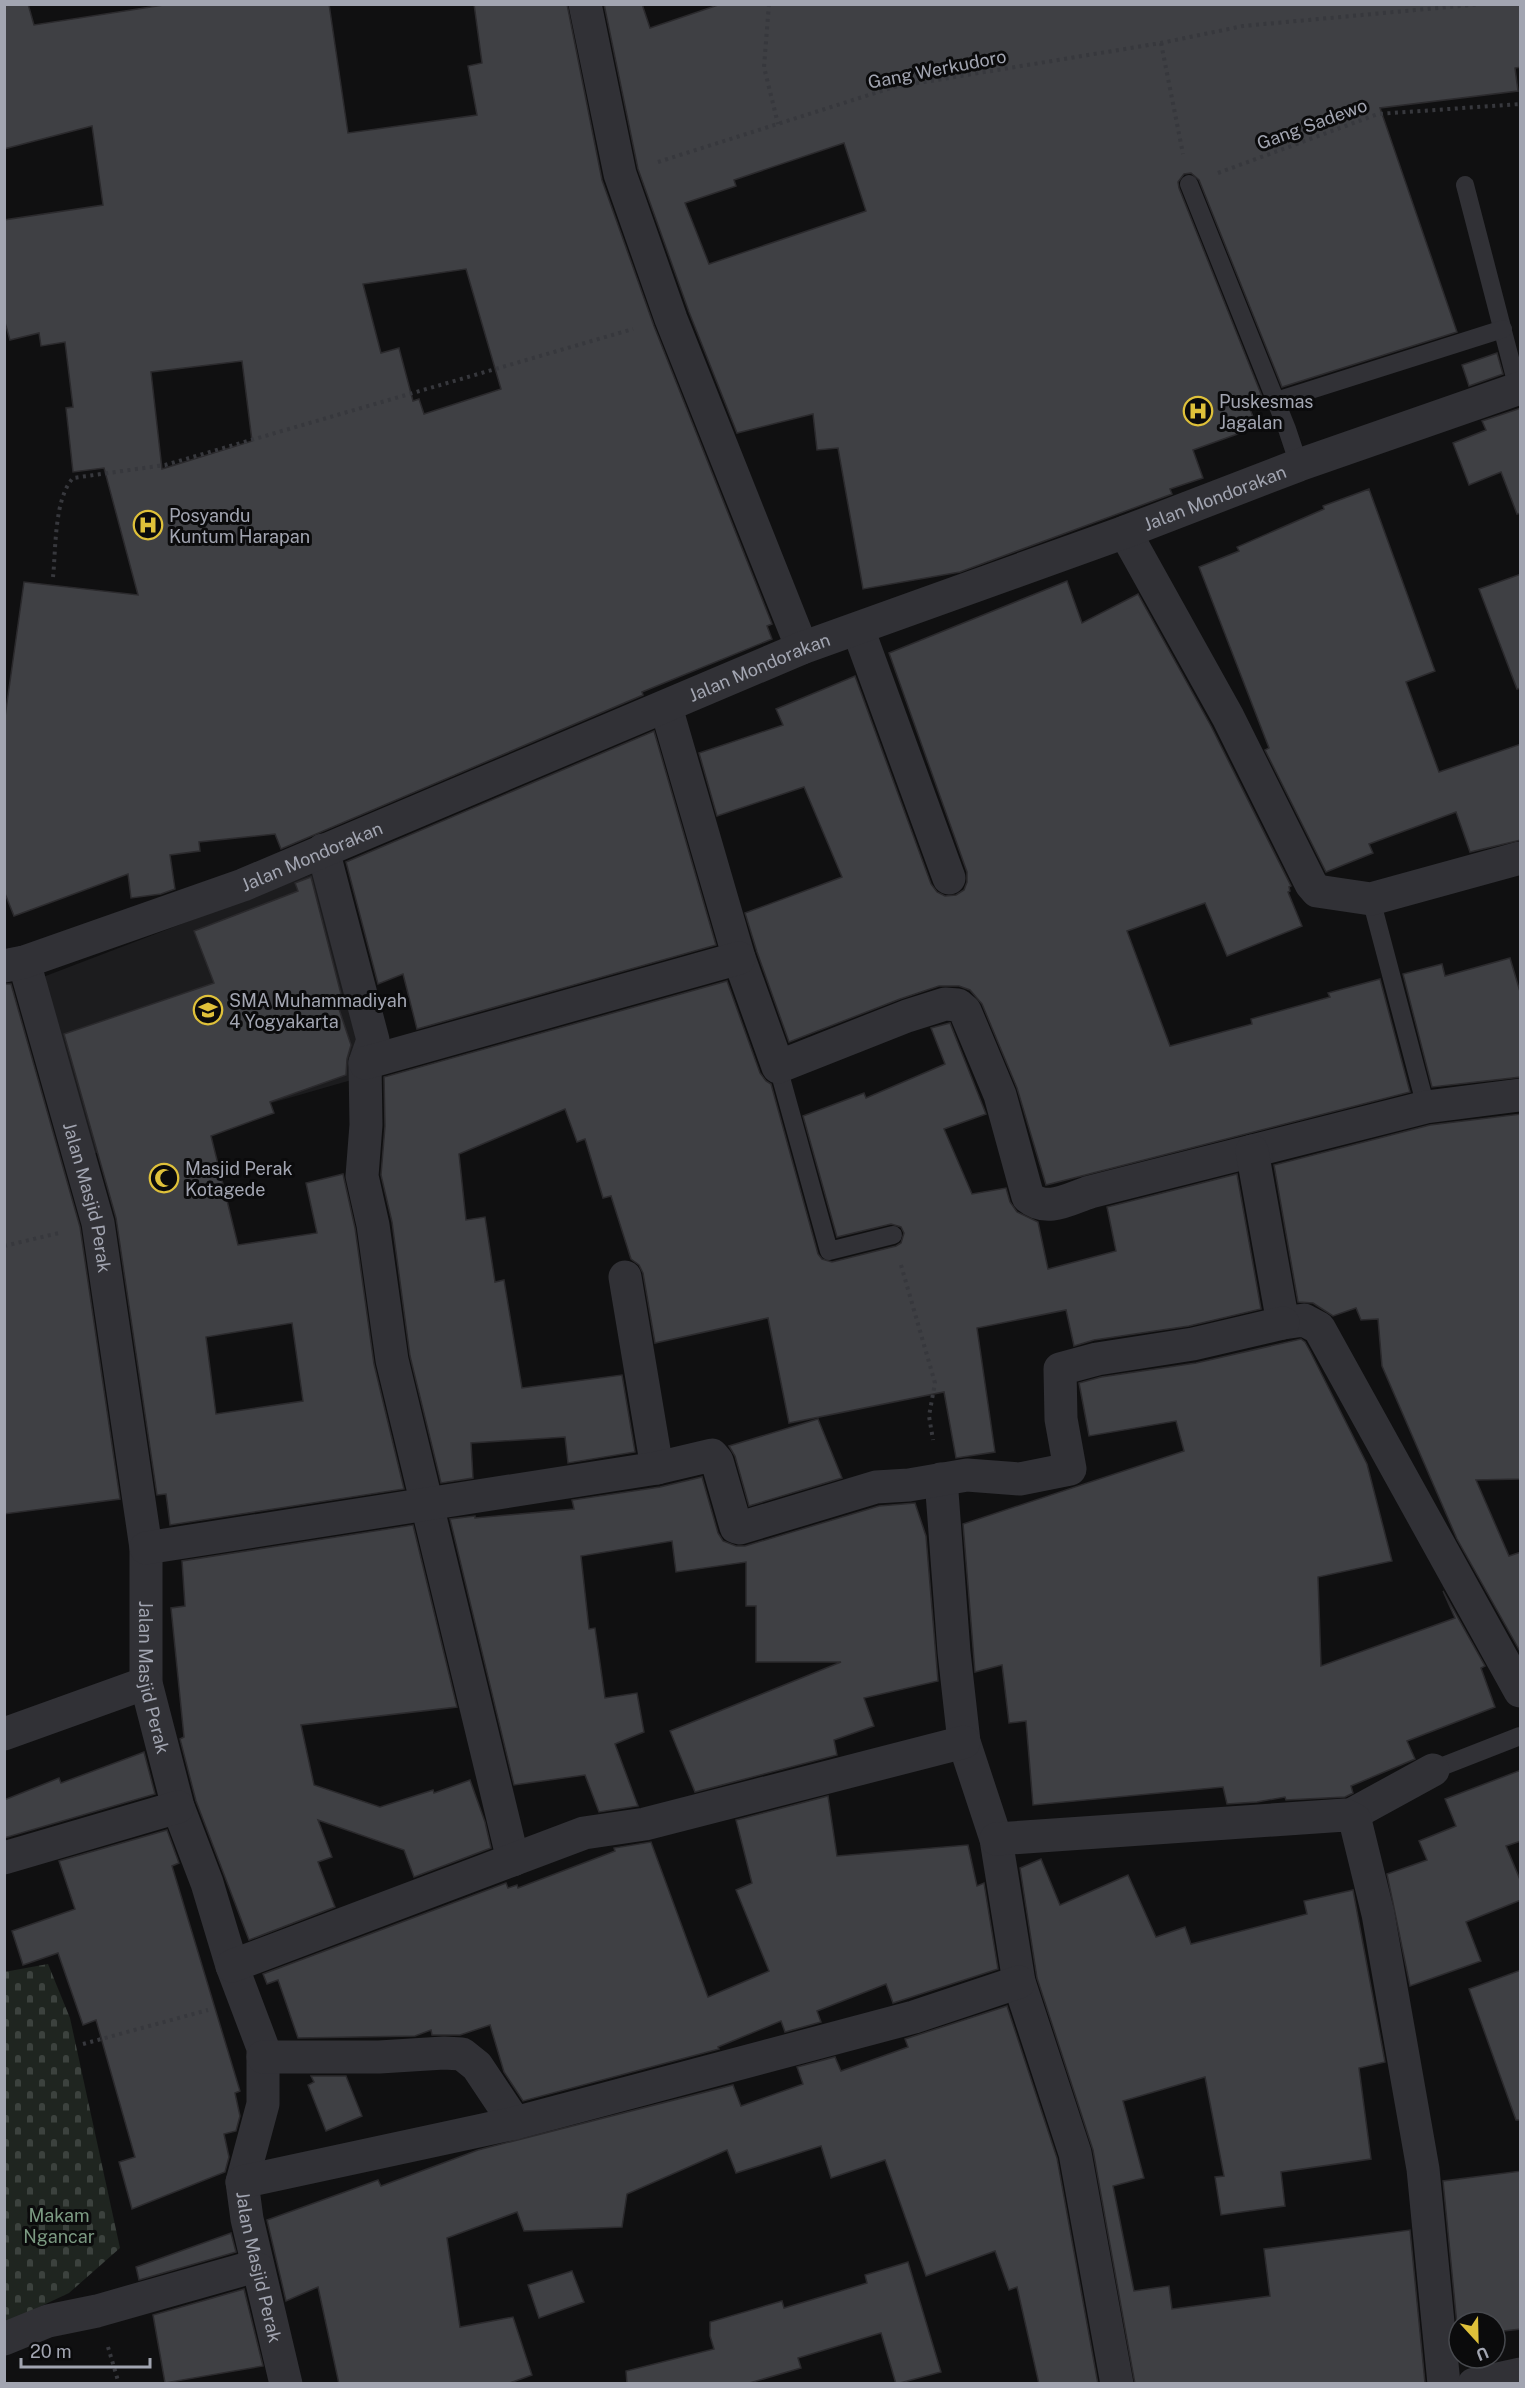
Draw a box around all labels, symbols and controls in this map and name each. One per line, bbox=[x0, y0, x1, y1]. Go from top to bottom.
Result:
street label: Gang Werkudoro bbox=[866, 45, 1008, 93]
street label: Gang Sadewo bbox=[1254, 94, 1370, 154]
place label: Puskesmas Jagalan bbox=[1219, 391, 1313, 433]
hospital icon: Puskesmas Jagalan bbox=[1182, 395, 1214, 427]
street label: Jalan Mondorakan bbox=[1140, 460, 1289, 534]
place label: Posyandu Kuntum Harapan bbox=[169, 505, 310, 547]
hospital icon: Posyandu Kuntum Harapan bbox=[132, 509, 164, 541]
street label: Jalan Mondorakan bbox=[685, 628, 833, 705]
street label: Jalan Mondorakan bbox=[238, 817, 385, 895]
place label: SMA Muhammadiyah 4 Yogyakarta bbox=[229, 990, 407, 1032]
school or university icon: SMA Muhammadiyah 4 Yogyakarta bbox=[192, 994, 224, 1026]
street label: Jalan Masjid Perak bbox=[59, 1119, 116, 1274]
place label: Masjid Perak Kotagede bbox=[185, 1158, 293, 1200]
mosque icon: Masjid Perak Kotagede bbox=[148, 1162, 180, 1194]
street label: Jalan Masjid Perak bbox=[136, 1601, 174, 1756]
street label: Jalan Masjid Perak bbox=[233, 2190, 286, 2345]
park label: Makam Ngancar bbox=[23, 2205, 95, 2247]
north arrow bbox=[1447, 2310, 1507, 2370]
scale bar bbox=[21, 2331, 150, 2369]
text: 20 m bbox=[30, 2341, 72, 2362]
text: U bbox=[1473, 2342, 1491, 2364]

